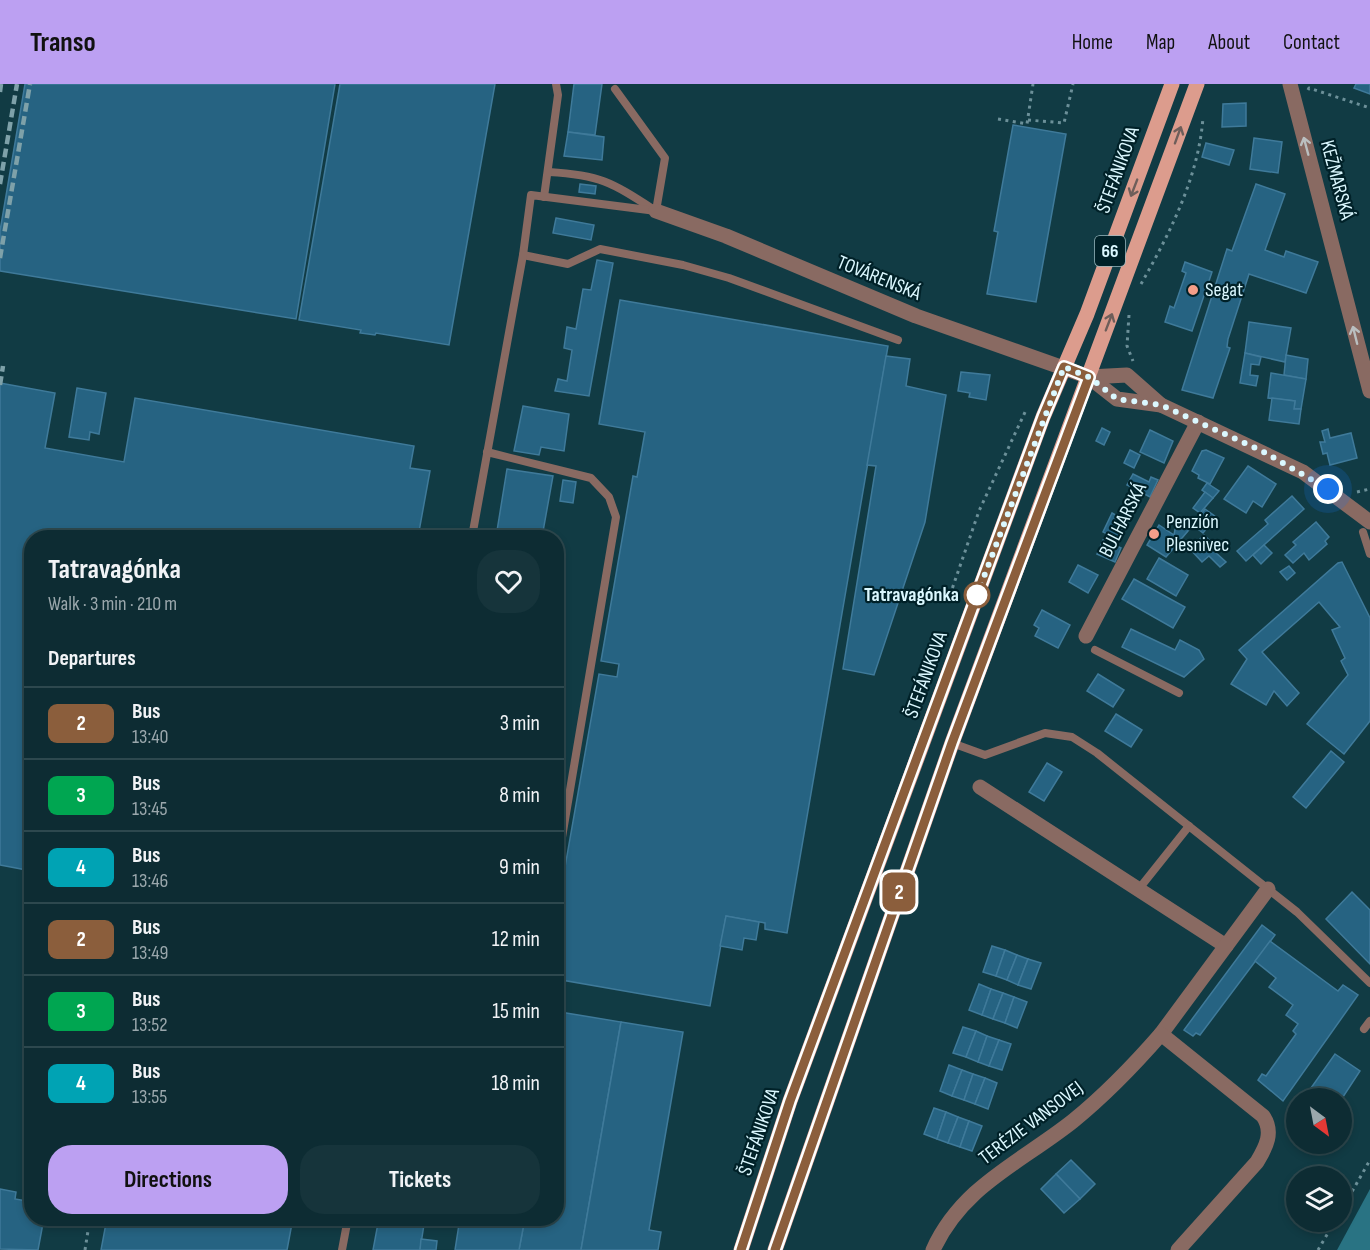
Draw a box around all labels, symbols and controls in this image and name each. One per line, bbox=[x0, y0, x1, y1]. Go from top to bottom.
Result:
text: Transo bbox=[30, 26, 96, 59]
text: Home bbox=[1072, 30, 1113, 55]
text: Map bbox=[1146, 30, 1175, 55]
text: About bbox=[1208, 30, 1250, 55]
text: Contact bbox=[1283, 30, 1340, 55]
street label: ŠTEFÁNIKOVA bbox=[1091, 123, 1145, 217]
one-way arrow bbox=[1174, 127, 1185, 145]
one-way arrow bbox=[1300, 137, 1312, 156]
street label: KEŽMARSKÁ bbox=[1315, 138, 1359, 223]
one-way arrow bbox=[1128, 179, 1139, 197]
road number: 66 bbox=[1095, 236, 1125, 266]
street label: TOVÁRENSKÁ bbox=[834, 250, 925, 306]
place label: Segat bbox=[1205, 278, 1243, 302]
marker: Segat bbox=[1186, 283, 1200, 297]
one-way arrow bbox=[1105, 313, 1116, 332]
one-way arrow bbox=[1349, 326, 1361, 345]
your location bbox=[1313, 474, 1343, 504]
street label: BULHARSKÁ bbox=[1094, 478, 1152, 561]
place label: Penzión Plesnivec bbox=[1166, 510, 1229, 557]
marker: Penzión Plesnivec bbox=[1147, 527, 1161, 541]
button: heart bbox=[477, 550, 540, 613]
text: Tatravagónka bbox=[48, 553, 181, 586]
marker: Tatravagónka bbox=[964, 582, 990, 608]
place label: Tatravagónka bbox=[864, 583, 959, 607]
text: Walk · 3 min · 210 m bbox=[48, 592, 177, 616]
street label: ŠTEFÁNIKOVA bbox=[899, 628, 953, 722]
text: Departures bbox=[48, 645, 136, 672]
text: Bus bbox=[132, 698, 161, 725]
text: 3 min bbox=[500, 710, 540, 737]
text: 2 bbox=[76, 711, 86, 736]
text: 13:40 bbox=[132, 725, 168, 749]
text: Bus bbox=[132, 770, 161, 797]
text: 8 min bbox=[499, 782, 540, 809]
text: 3 bbox=[76, 783, 86, 808]
text: 13:45 bbox=[132, 797, 168, 821]
text: Bus bbox=[132, 842, 161, 869]
text: 9 min bbox=[499, 854, 540, 881]
text: 4 bbox=[76, 855, 86, 880]
text: 13:46 bbox=[132, 869, 168, 893]
line badge: 2 bbox=[880, 872, 918, 912]
text: 2 bbox=[894, 880, 904, 905]
text: Bus bbox=[132, 914, 161, 941]
text: 12 min bbox=[492, 926, 540, 953]
text: 2 bbox=[76, 927, 86, 952]
text: 13:49 bbox=[132, 941, 168, 965]
text: Bus bbox=[132, 986, 161, 1013]
text: 15 min bbox=[492, 998, 540, 1025]
text: 3 bbox=[76, 999, 86, 1024]
text: 13:52 bbox=[132, 1013, 167, 1037]
text: Bus bbox=[132, 1058, 161, 1085]
text: 18 min bbox=[492, 1070, 540, 1097]
text: 4 bbox=[76, 1071, 86, 1096]
street label: TERÉZIE VANSOVEJ bbox=[974, 1076, 1088, 1170]
text: 13:55 bbox=[132, 1085, 167, 1109]
street label: ŠTEFÁNIKOVA bbox=[733, 1085, 785, 1179]
north arrow bbox=[1286, 1088, 1352, 1154]
map controls bbox=[1286, 1088, 1352, 1232]
button: Directions bbox=[48, 1145, 288, 1214]
button: Tickets bbox=[300, 1145, 540, 1214]
button: layers bbox=[1286, 1166, 1352, 1232]

